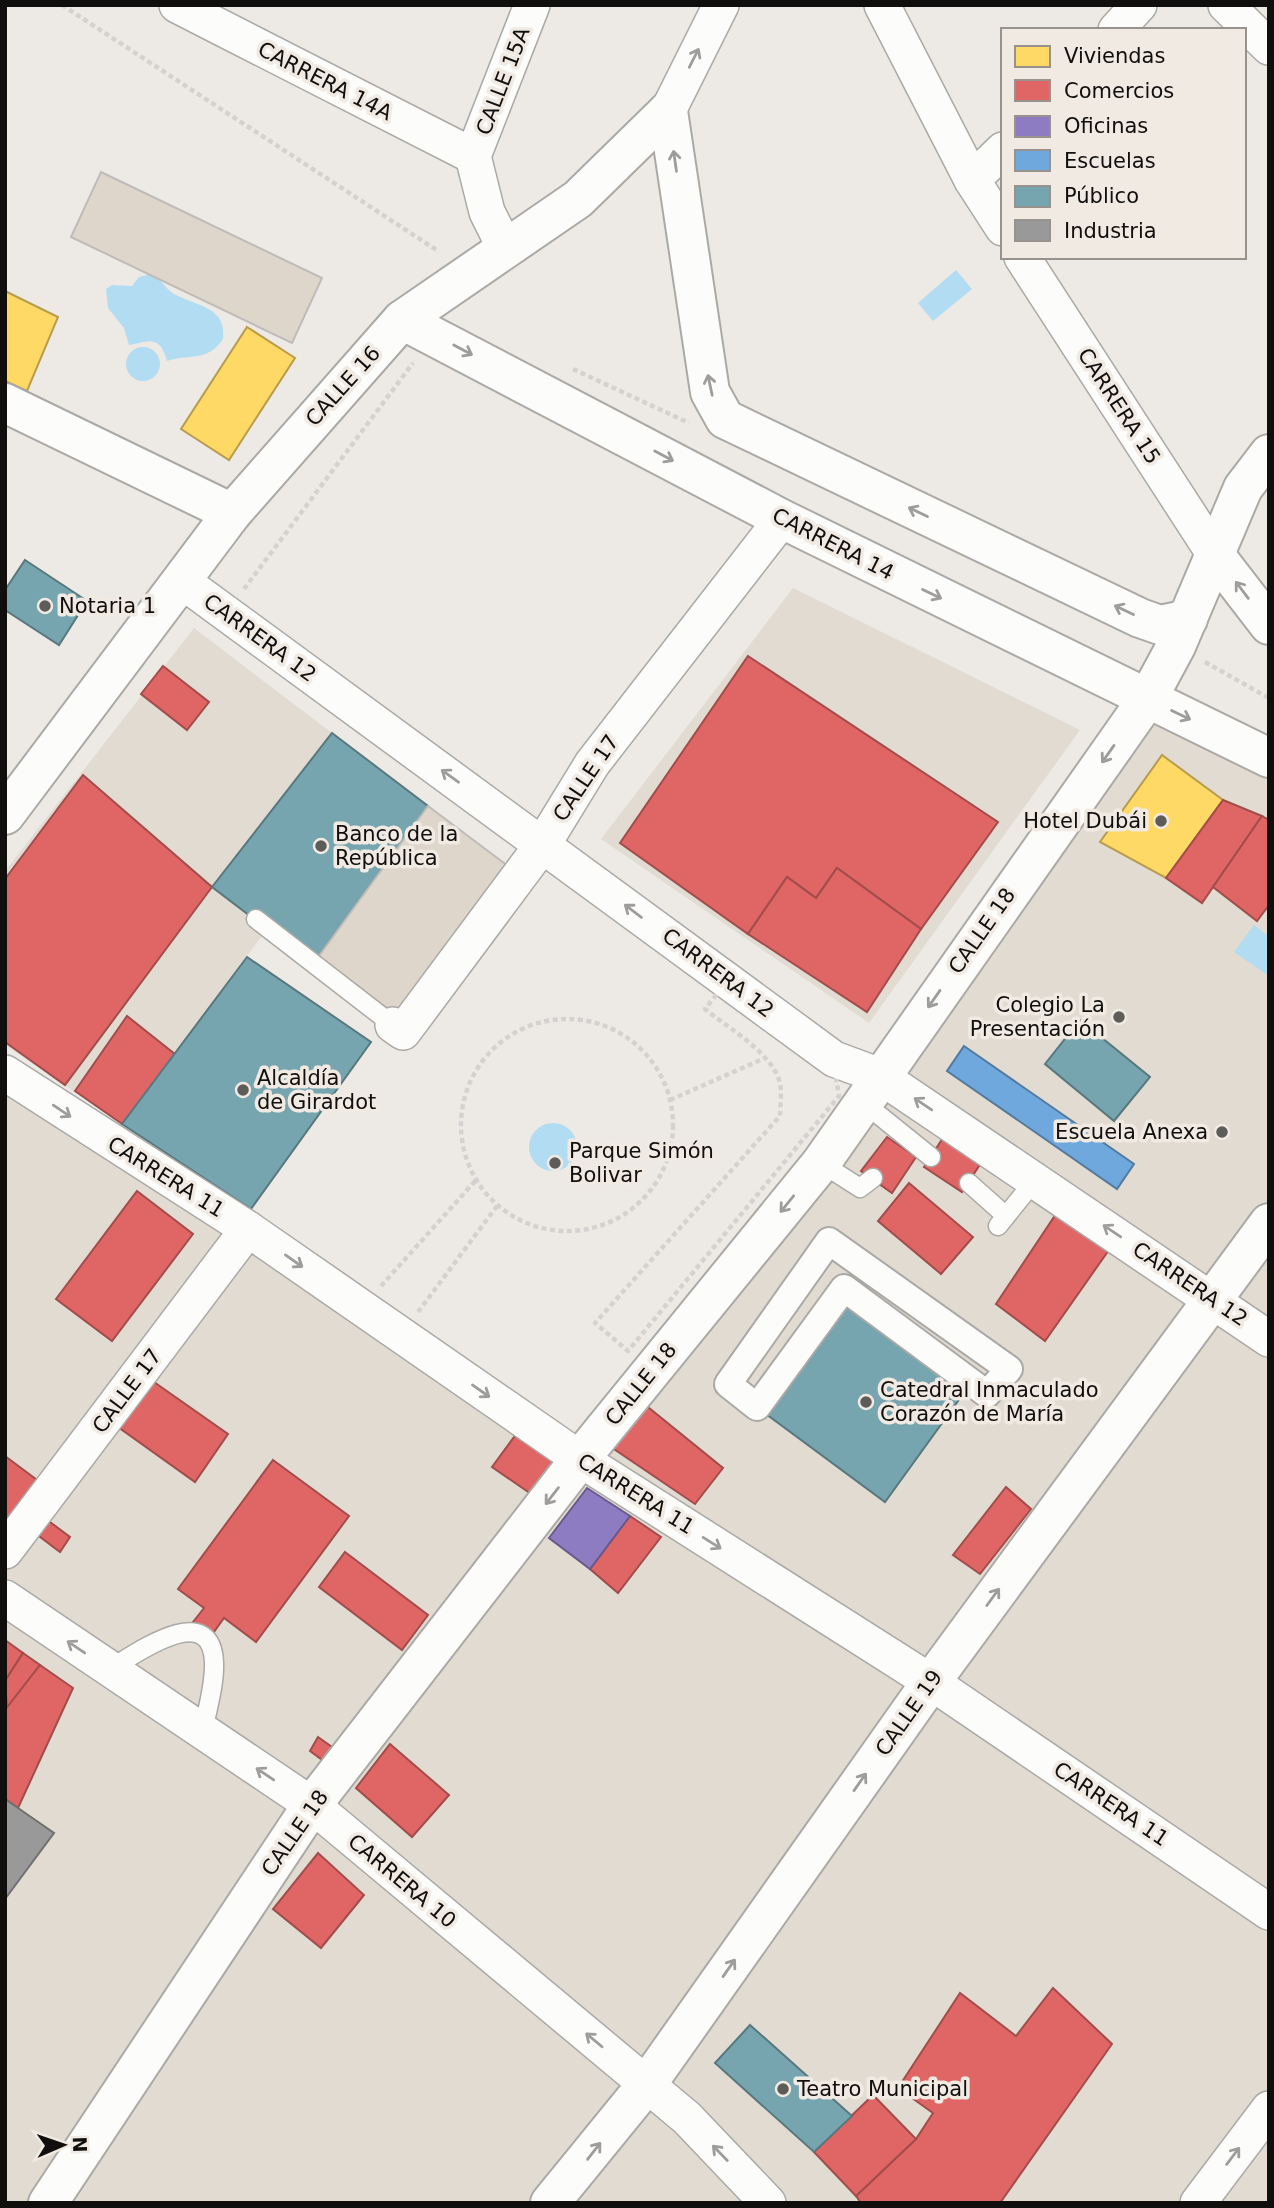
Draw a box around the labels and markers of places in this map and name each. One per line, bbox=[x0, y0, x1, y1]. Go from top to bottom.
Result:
place label: Notaria 1 bbox=[59, 594, 156, 618]
marker: Notaria 1 bbox=[37, 598, 53, 614]
place label: Hotel Dubái bbox=[1023, 809, 1147, 833]
marker: Hotel Dubái bbox=[1153, 813, 1169, 829]
place label: Banco de la República bbox=[335, 822, 458, 870]
marker: Banco de la República bbox=[313, 838, 329, 854]
place label: Colegio La Presentación bbox=[970, 993, 1105, 1041]
marker: Colegio La Presentación bbox=[1111, 1009, 1127, 1025]
place label: Alcaldía de Girardot bbox=[257, 1066, 376, 1114]
marker: Alcaldía de Girardot bbox=[235, 1082, 251, 1098]
place label: Escuela Anexa bbox=[1055, 1120, 1208, 1144]
marker: Escuela Anexa bbox=[1214, 1124, 1230, 1140]
place label: Parque Simón Bolivar bbox=[569, 1139, 714, 1187]
marker: Parque Simón Bolivar bbox=[547, 1155, 563, 1171]
place label: Catedral Inmaculado Corazón de María bbox=[880, 1378, 1099, 1426]
marker: Catedral Inmaculado Corazón de María bbox=[858, 1394, 874, 1410]
place label: Teatro Municipal bbox=[796, 2077, 968, 2101]
marker: Teatro Municipal bbox=[775, 2081, 791, 2097]

